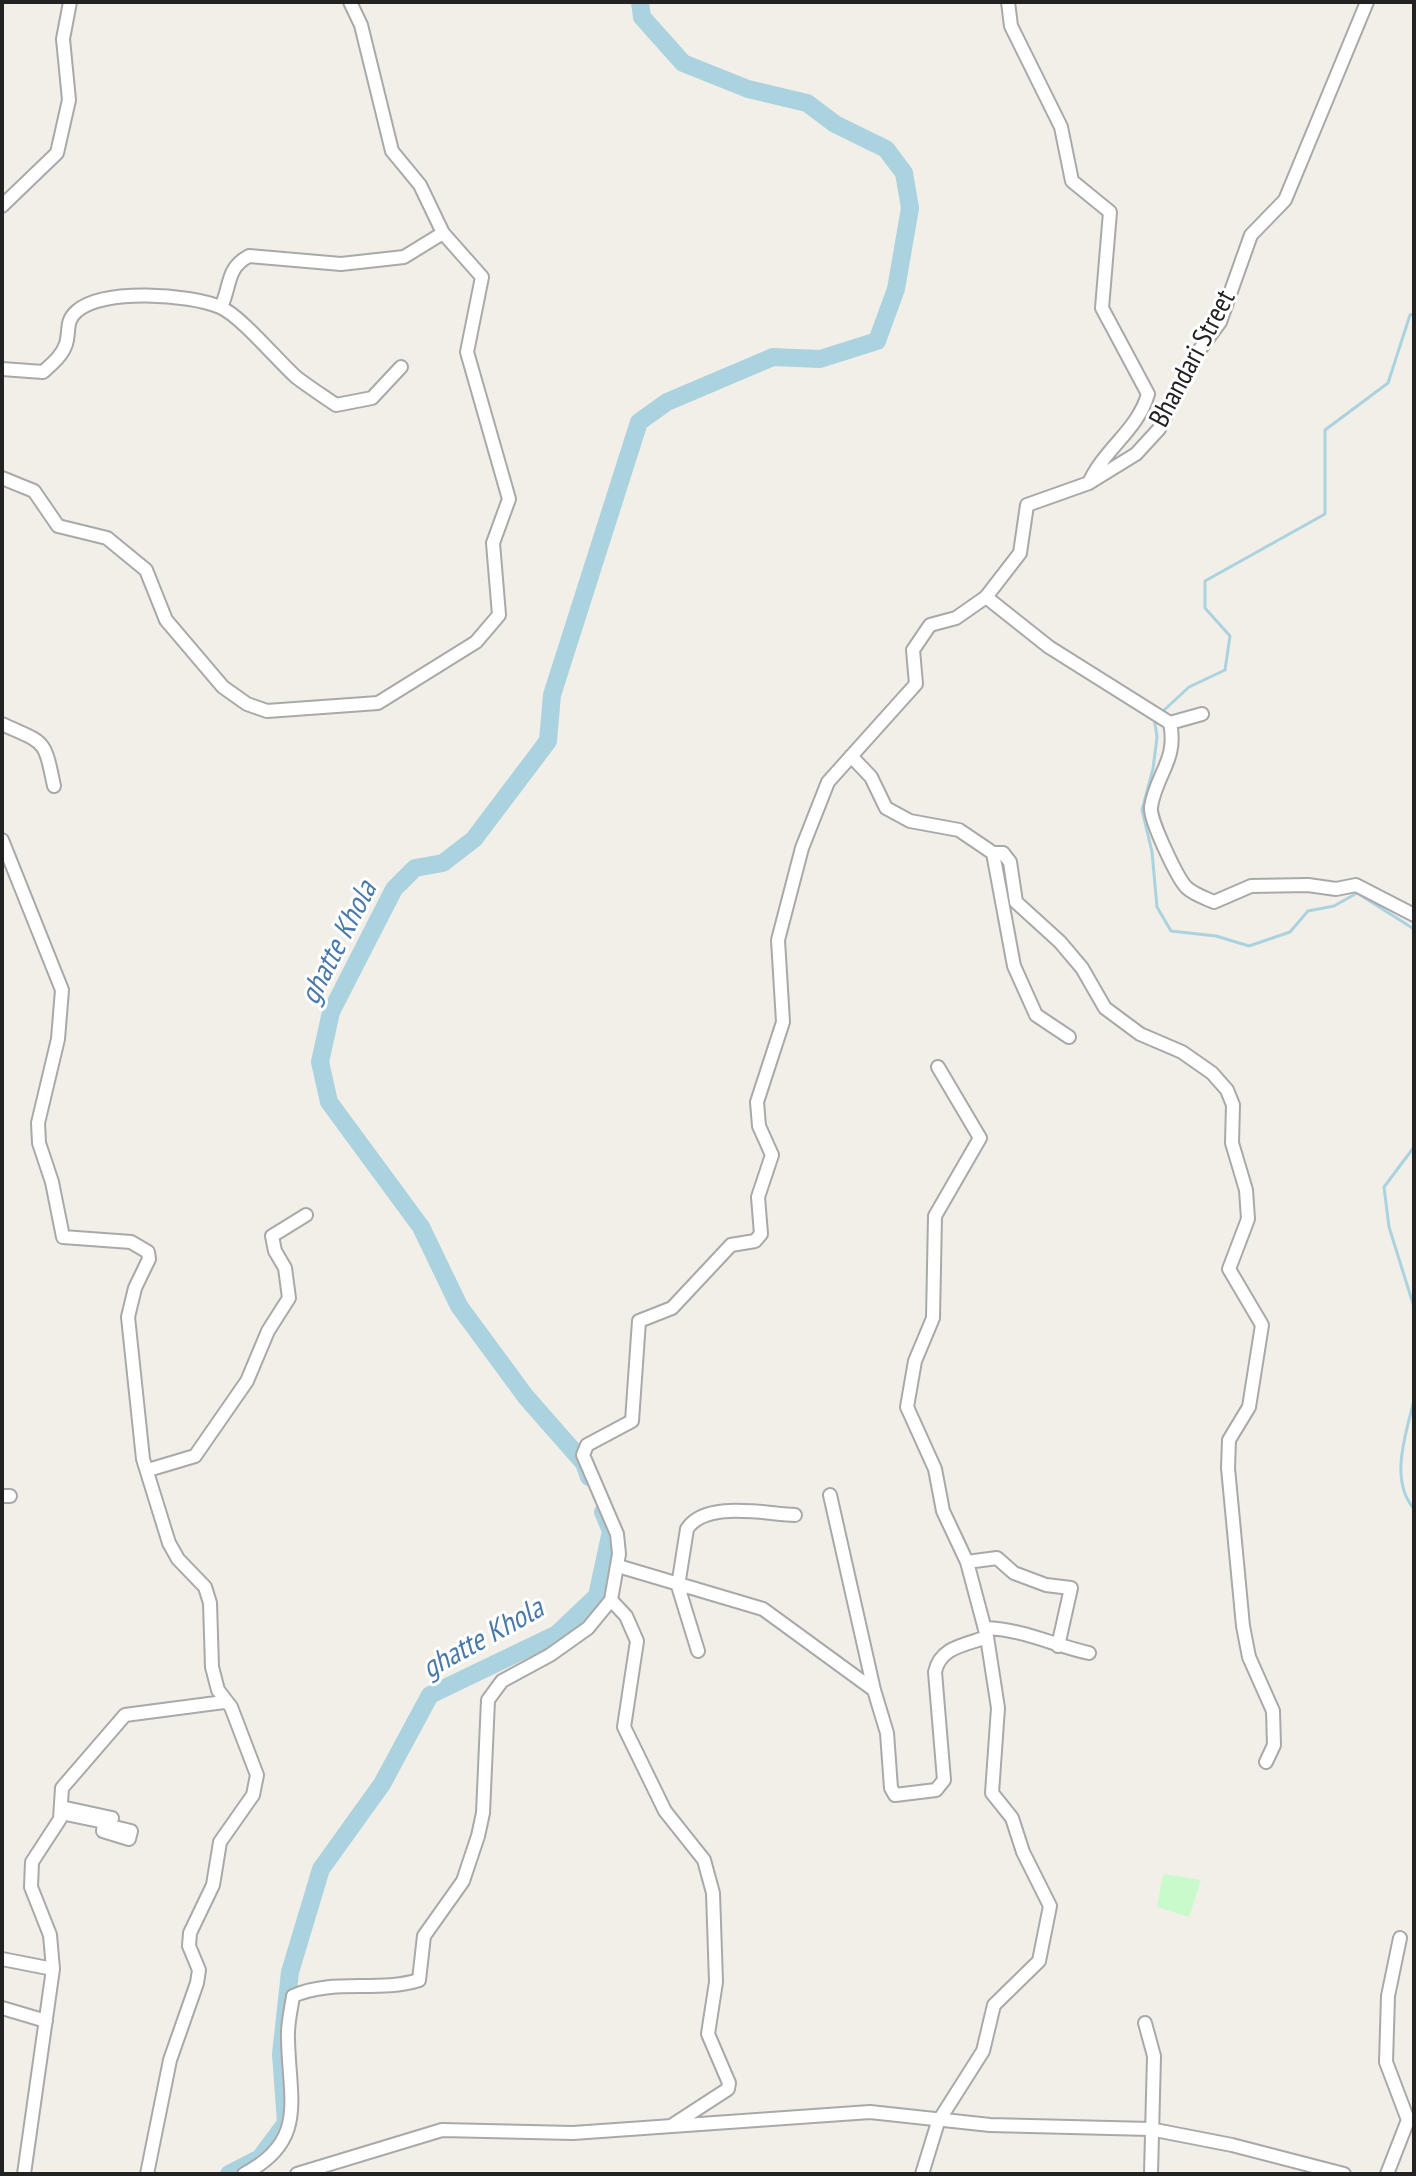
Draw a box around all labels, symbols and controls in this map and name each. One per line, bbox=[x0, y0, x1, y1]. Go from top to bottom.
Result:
street label: Bhandari Street bbox=[1143, 285, 1243, 433]
water label: ghatte Khola bbox=[293, 876, 385, 1010]
water label: ghatte Khola bbox=[416, 1591, 550, 1687]

